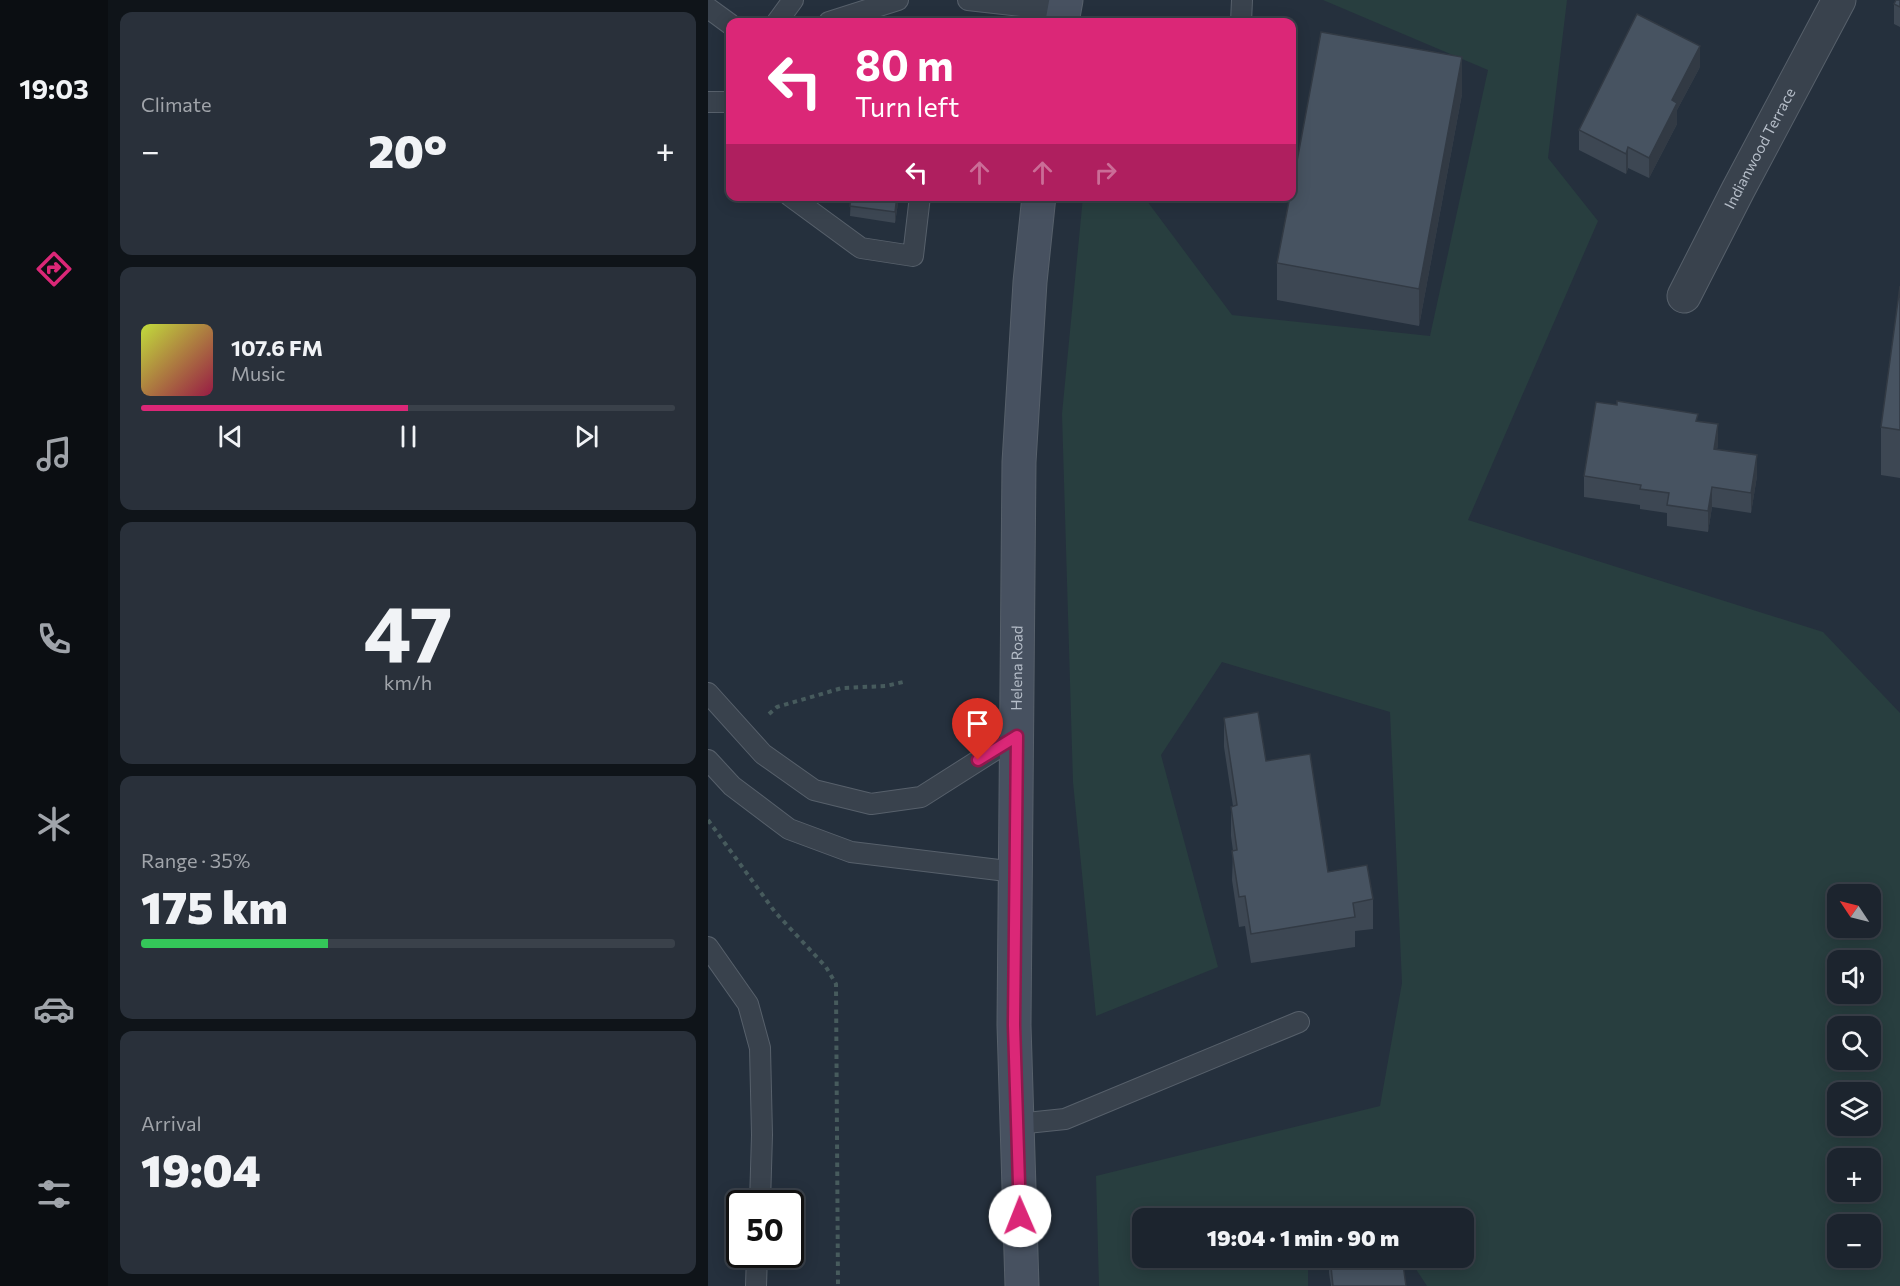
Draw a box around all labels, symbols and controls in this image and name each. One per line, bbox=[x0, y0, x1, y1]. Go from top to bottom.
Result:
text: 80 m bbox=[855, 38, 954, 90]
icon: left bbox=[756, 42, 834, 120]
text: 19:03 bbox=[19, 72, 89, 105]
street label: Indianwood Terrace bbox=[1720, 84, 1799, 212]
text: Turn left bbox=[855, 90, 959, 123]
text: Climate bbox=[141, 92, 211, 116]
text: 20° bbox=[368, 122, 447, 177]
text: − bbox=[141, 129, 160, 170]
text: + bbox=[656, 129, 675, 170]
icon: left bbox=[900, 156, 933, 189]
icon: ahead bbox=[963, 156, 996, 189]
icon: ahead bbox=[1026, 156, 1059, 189]
icon: right bbox=[1089, 156, 1122, 189]
icon: directions bbox=[33, 248, 75, 290]
text: 107.6 FM bbox=[231, 334, 323, 361]
text: Music bbox=[231, 361, 285, 385]
icon: previous bbox=[214, 420, 247, 453]
icon: pause bbox=[392, 420, 425, 453]
icon: next bbox=[570, 420, 603, 453]
icon: music bbox=[33, 433, 75, 475]
text: 47 bbox=[363, 583, 453, 678]
icon: phone bbox=[33, 618, 75, 660]
street label: Helena Road bbox=[1007, 625, 1026, 711]
text: km/h bbox=[384, 670, 432, 694]
pin bbox=[952, 698, 1003, 760]
icon: arrive bbox=[961, 707, 994, 740]
icon: climate bbox=[33, 803, 75, 845]
text: Range · 35% bbox=[141, 848, 250, 872]
text: 175 km bbox=[141, 878, 288, 933]
north arrow bbox=[1827, 884, 1881, 938]
map controls bbox=[1827, 884, 1881, 1268]
button: sound bbox=[1827, 950, 1881, 1004]
icon: car bbox=[33, 988, 75, 1030]
button: search bbox=[1827, 1016, 1881, 1070]
button: layers bbox=[1827, 1082, 1881, 1136]
text: Arrival bbox=[141, 1111, 202, 1135]
text: 19:04 bbox=[141, 1141, 261, 1196]
button: + bbox=[1827, 1148, 1881, 1202]
icon: filters bbox=[33, 1173, 75, 1215]
position arrow bbox=[988, 1184, 1052, 1248]
speed limit sign: 50 bbox=[726, 1190, 804, 1268]
button: − bbox=[1827, 1214, 1881, 1268]
text: 19:04 · 1 min · 90 m bbox=[1207, 1224, 1399, 1251]

